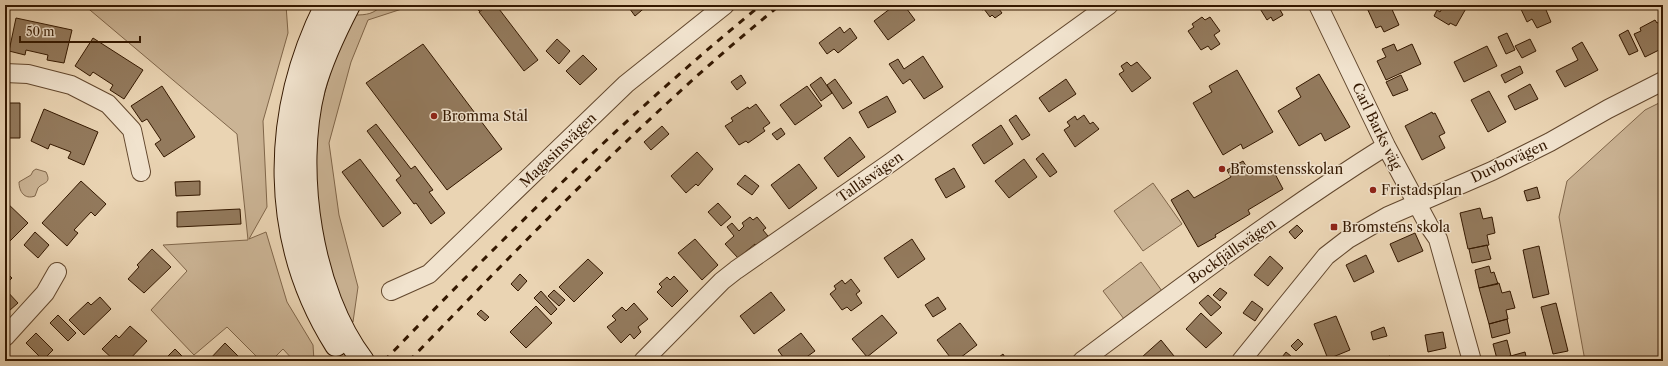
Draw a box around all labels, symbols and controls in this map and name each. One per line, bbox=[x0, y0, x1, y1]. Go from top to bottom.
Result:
scale bar bbox=[20, 18, 140, 44]
text: 50 m bbox=[26, 24, 55, 39]
street label: Carl Barks väg bbox=[1348, 80, 1406, 173]
place label: Bromma Stål bbox=[442, 107, 528, 125]
street label: Magasinsvägen bbox=[516, 109, 600, 191]
marker: Bromma Stål bbox=[429, 111, 439, 121]
street label: Duvbovägen bbox=[1468, 135, 1550, 187]
street label: Tallåsvägen bbox=[833, 147, 907, 206]
place label: Bromstensskolan bbox=[1230, 160, 1344, 178]
marker: Bromstensskolan bbox=[1217, 164, 1227, 174]
place label: Fristadsplan bbox=[1381, 181, 1462, 199]
marker: Fristadsplan bbox=[1368, 185, 1378, 195]
street label: Bockfjällsvägen bbox=[1185, 214, 1279, 288]
place label: Bromstens skola bbox=[1342, 218, 1451, 236]
marker: Bromstens skola bbox=[1329, 222, 1339, 232]

